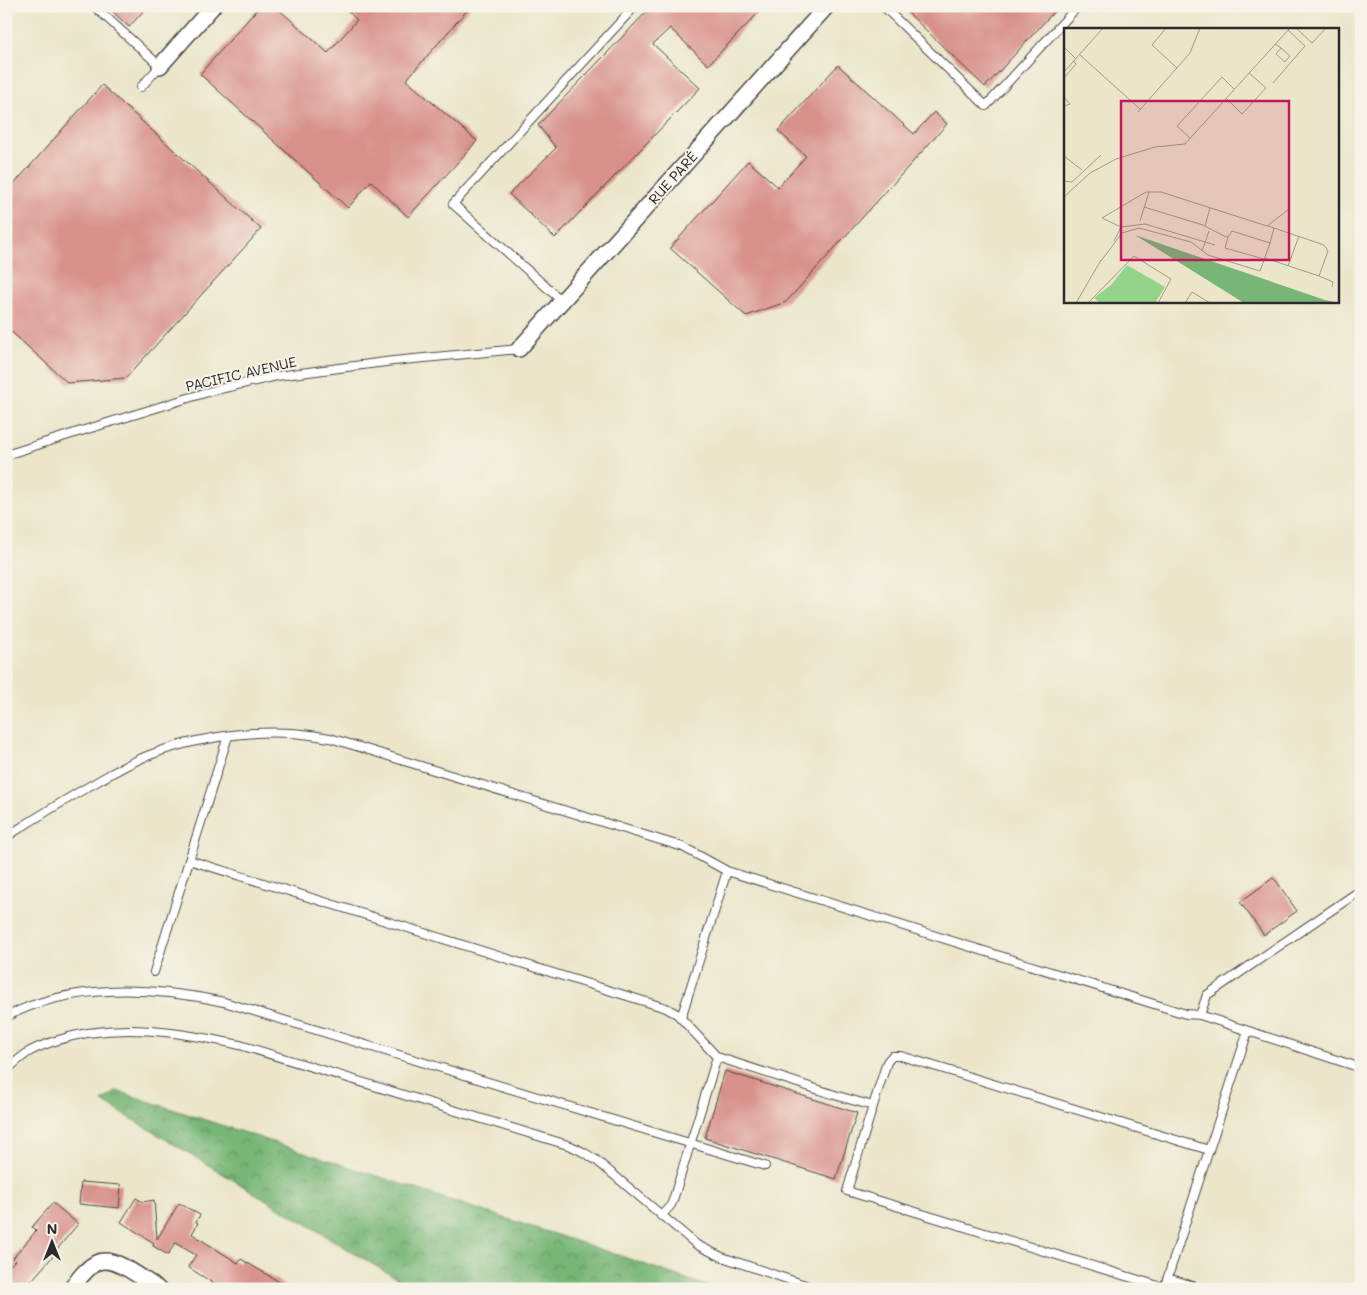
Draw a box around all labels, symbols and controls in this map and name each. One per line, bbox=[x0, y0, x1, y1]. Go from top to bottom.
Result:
inset map bbox=[1064, 28, 1340, 302]
street label: RUE PARÉ bbox=[644, 147, 701, 208]
street label: PACIFIC AVENUE bbox=[184, 352, 298, 395]
north arrow bbox=[28, 1218, 78, 1268]
text: N bbox=[47, 1219, 57, 1238]

